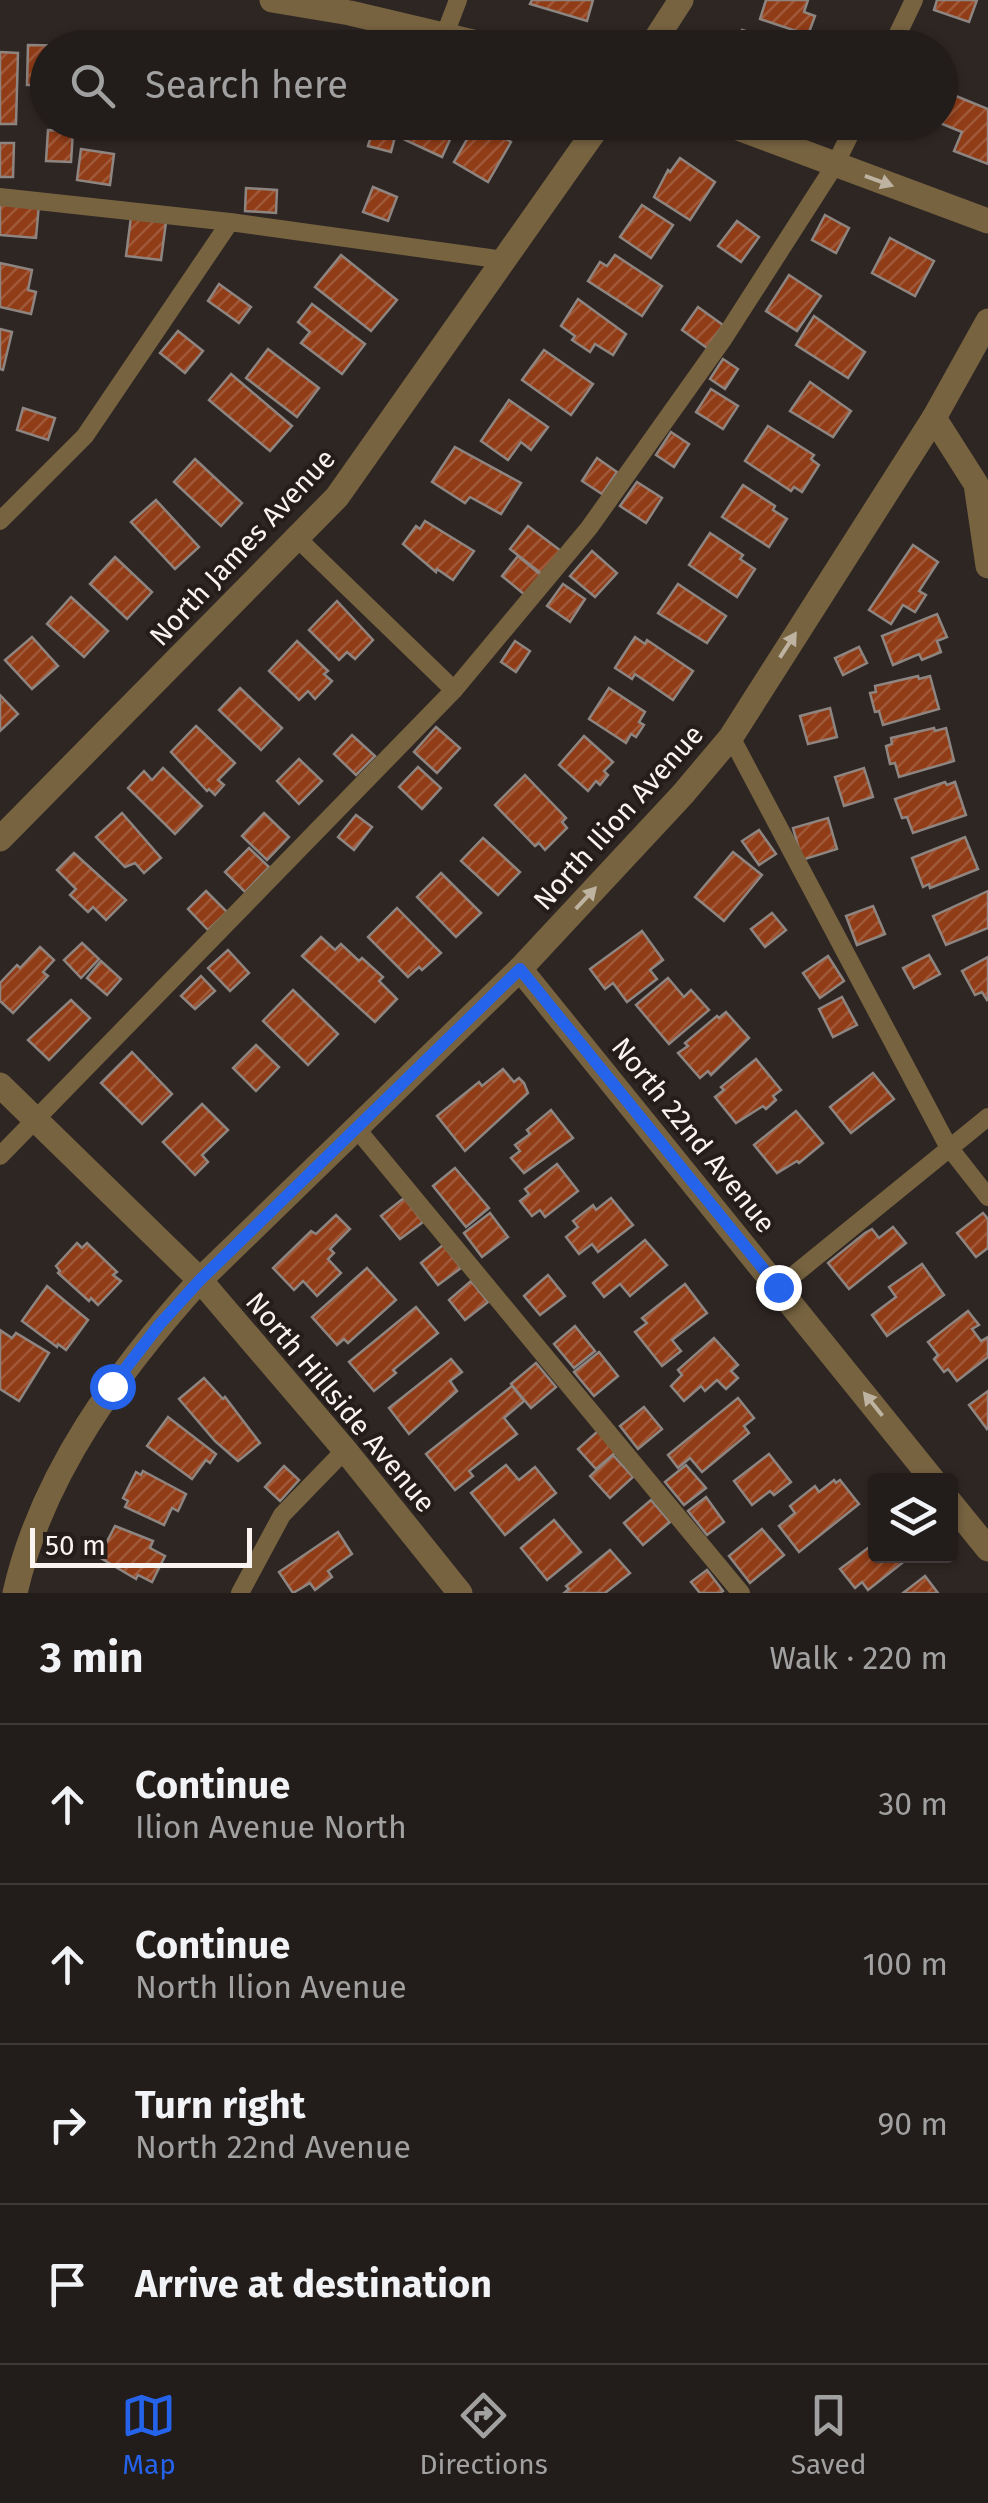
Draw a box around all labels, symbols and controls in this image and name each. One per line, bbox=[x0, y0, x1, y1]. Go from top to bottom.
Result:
search box bbox=[30, 30, 958, 140]
icon: search bbox=[65, 58, 120, 113]
text: Search here bbox=[145, 62, 348, 108]
one-way arrow bbox=[864, 174, 894, 189]
street label: North James Avenue bbox=[143, 442, 342, 652]
one-way arrow bbox=[778, 631, 797, 658]
street label: North Ilion Avenue bbox=[527, 718, 710, 917]
one-way arrow bbox=[574, 886, 597, 910]
street label: North 22nd Avenue bbox=[605, 1031, 782, 1240]
route end bbox=[756, 1265, 802, 1311]
street label: North Hillside Avenue bbox=[239, 1286, 442, 1519]
route start bbox=[90, 1364, 136, 1410]
one-way arrow bbox=[862, 1392, 883, 1418]
map controls bbox=[868, 1473, 958, 1563]
button: layers bbox=[868, 1473, 958, 1563]
scale bar bbox=[30, 1523, 252, 1568]
text: 50 m bbox=[45, 1529, 106, 1562]
text: 3 min bbox=[40, 1633, 143, 1683]
text: Walk · 220 m bbox=[770, 1639, 948, 1677]
text: Continue bbox=[135, 1762, 290, 1808]
icon: ahead bbox=[40, 1777, 95, 1832]
text: 30 m bbox=[878, 1785, 948, 1823]
text: Ilion Avenue North bbox=[135, 1808, 407, 1846]
text: Continue bbox=[135, 1922, 290, 1968]
icon: ahead bbox=[40, 1937, 95, 1992]
text: 100 m bbox=[863, 1945, 948, 1983]
text: North Ilion Avenue bbox=[135, 1968, 407, 2006]
text: Turn right bbox=[135, 2082, 305, 2128]
icon: right bbox=[40, 2097, 95, 2152]
text: 90 m bbox=[877, 2105, 948, 2143]
text: North 22nd Avenue bbox=[135, 2128, 411, 2166]
icon: arrive bbox=[40, 2257, 95, 2312]
text: Arrive at destination bbox=[135, 2261, 492, 2307]
tab: Map bbox=[121, 2388, 176, 2481]
tab: Directions bbox=[419, 2388, 548, 2481]
tab: Saved bbox=[791, 2388, 867, 2481]

